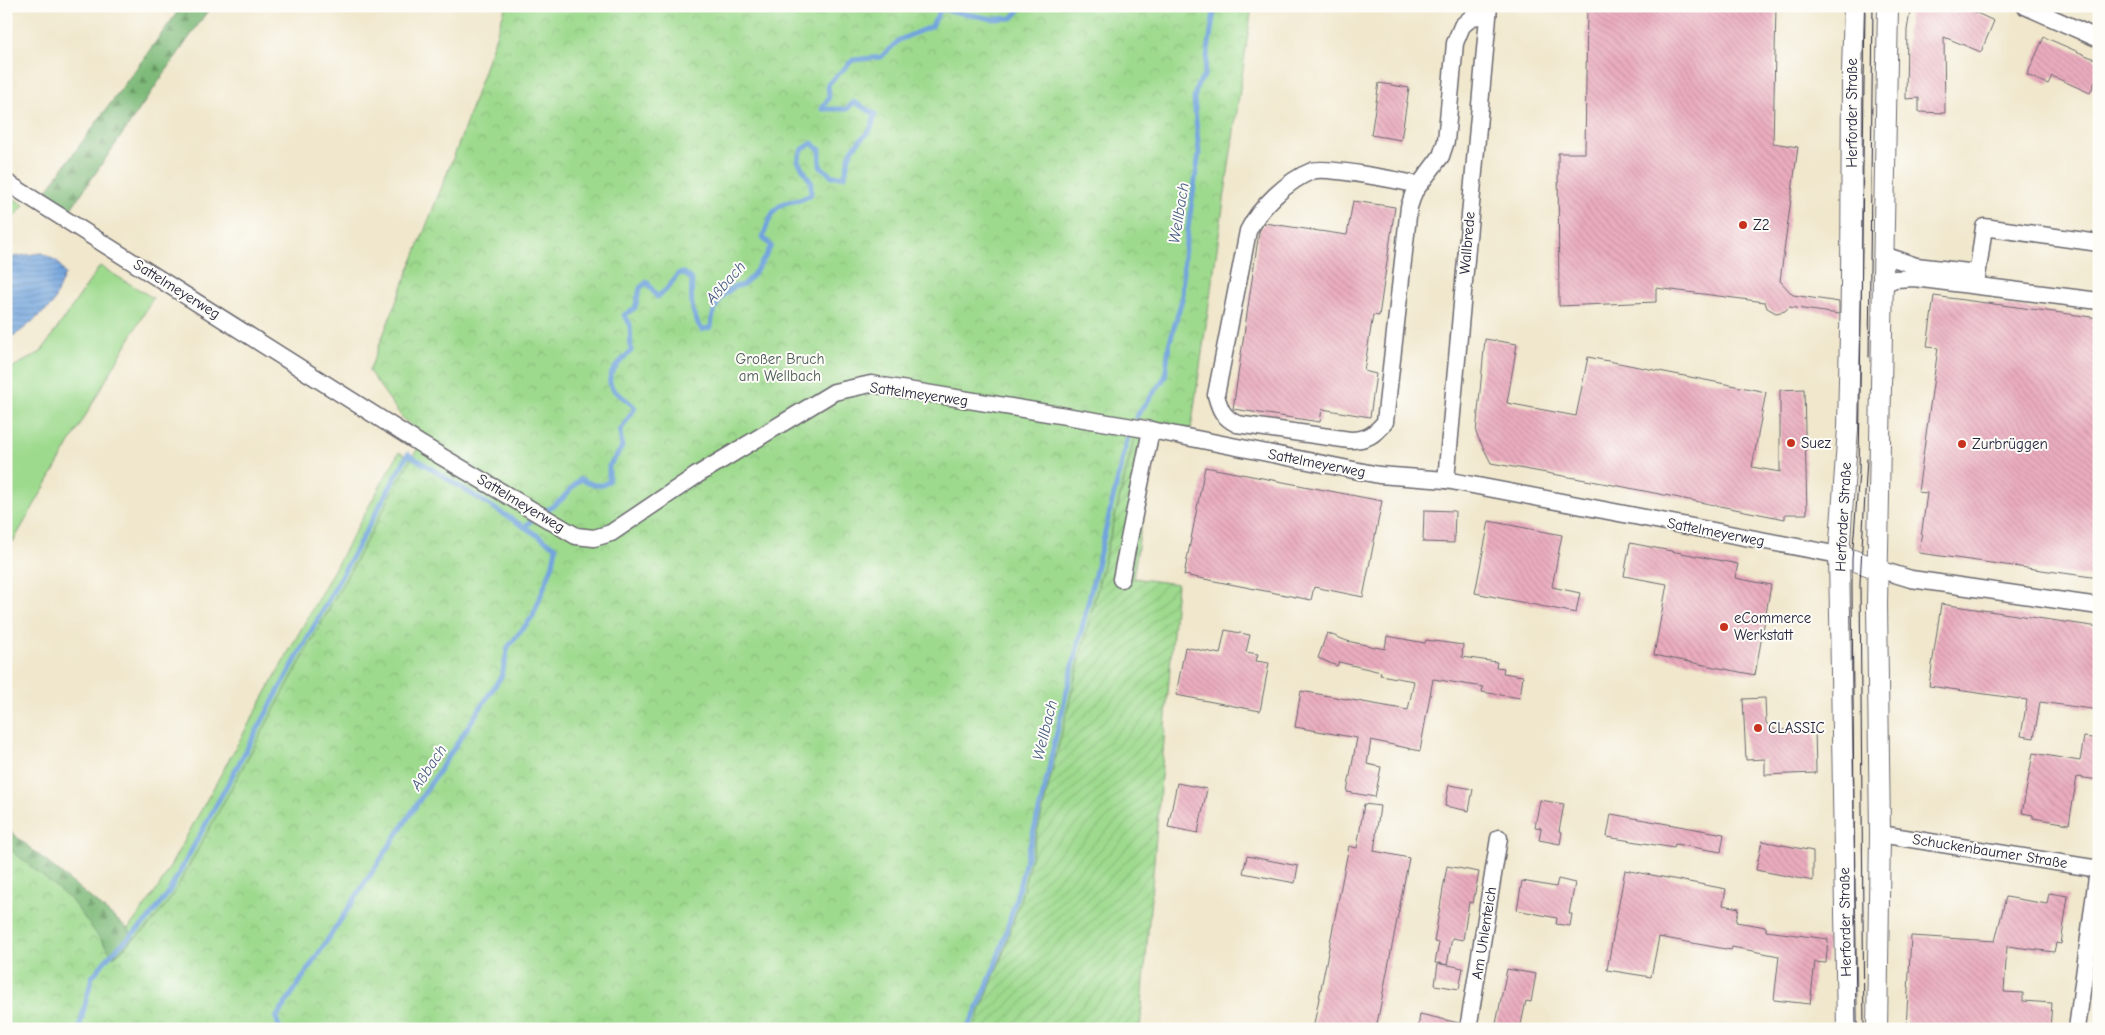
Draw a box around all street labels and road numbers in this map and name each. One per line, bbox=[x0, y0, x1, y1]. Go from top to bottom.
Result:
street label: Herforder Straße bbox=[1843, 58, 1861, 168]
street label: Wallbrede bbox=[1455, 210, 1479, 275]
street label: Sattelmeyerweg bbox=[130, 255, 224, 323]
street label: Sattelmeyerweg bbox=[869, 378, 969, 410]
street label: Sattelmeyerweg bbox=[1267, 445, 1367, 481]
street label: Herforder Straße bbox=[1831, 461, 1855, 572]
street label: Sattelmeyerweg bbox=[474, 470, 568, 536]
street label: Sattelmeyerweg bbox=[1666, 514, 1766, 550]
street label: Schuckenbaumer Straße bbox=[1911, 830, 2069, 872]
street label: Herforder Straße bbox=[1835, 867, 1855, 977]
street label: Am Uhlenteich bbox=[1468, 885, 1500, 981]

